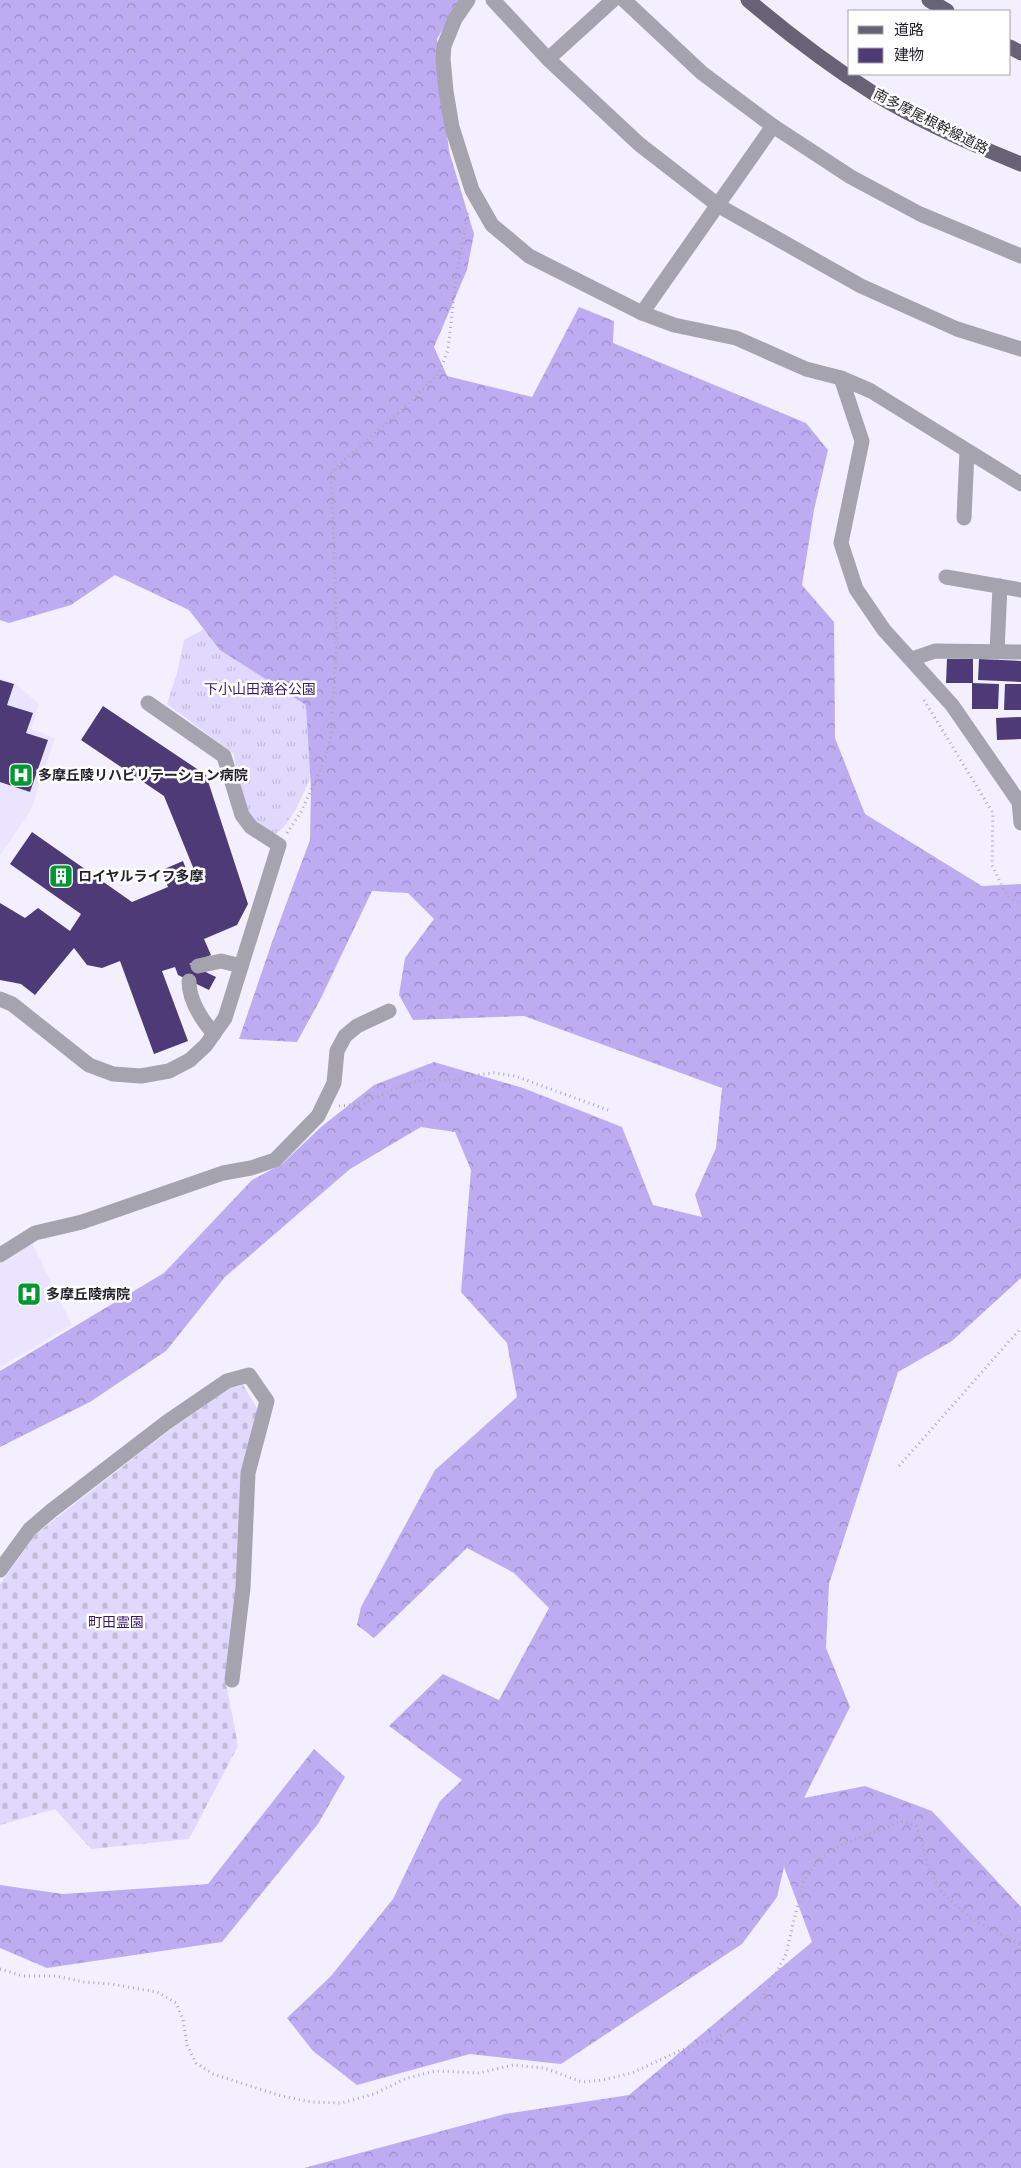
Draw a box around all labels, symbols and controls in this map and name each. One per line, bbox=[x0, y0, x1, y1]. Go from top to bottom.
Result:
legend bbox=[848, 10, 1011, 75]
text: 道路 bbox=[894, 20, 924, 39]
text: 建物 bbox=[894, 45, 924, 64]
street label: 南多摩尾根幹線道路 bbox=[871, 84, 991, 158]
park label: 下小山田滝谷公園 bbox=[204, 680, 316, 698]
hospital icon: 多摩丘陵リハビリテーション病院 bbox=[8, 762, 34, 788]
place label: 多摩丘陵リハビリテーション病院 bbox=[38, 766, 248, 784]
building icon: ロイヤルライフ多摩 bbox=[48, 863, 74, 889]
place label: ロイヤルライフ多摩 bbox=[78, 867, 204, 885]
hospital icon: 多摩丘陵病院 bbox=[16, 1281, 42, 1307]
place label: 多摩丘陵病院 bbox=[46, 1285, 130, 1303]
park label: 町田霊園 bbox=[88, 1613, 144, 1631]

